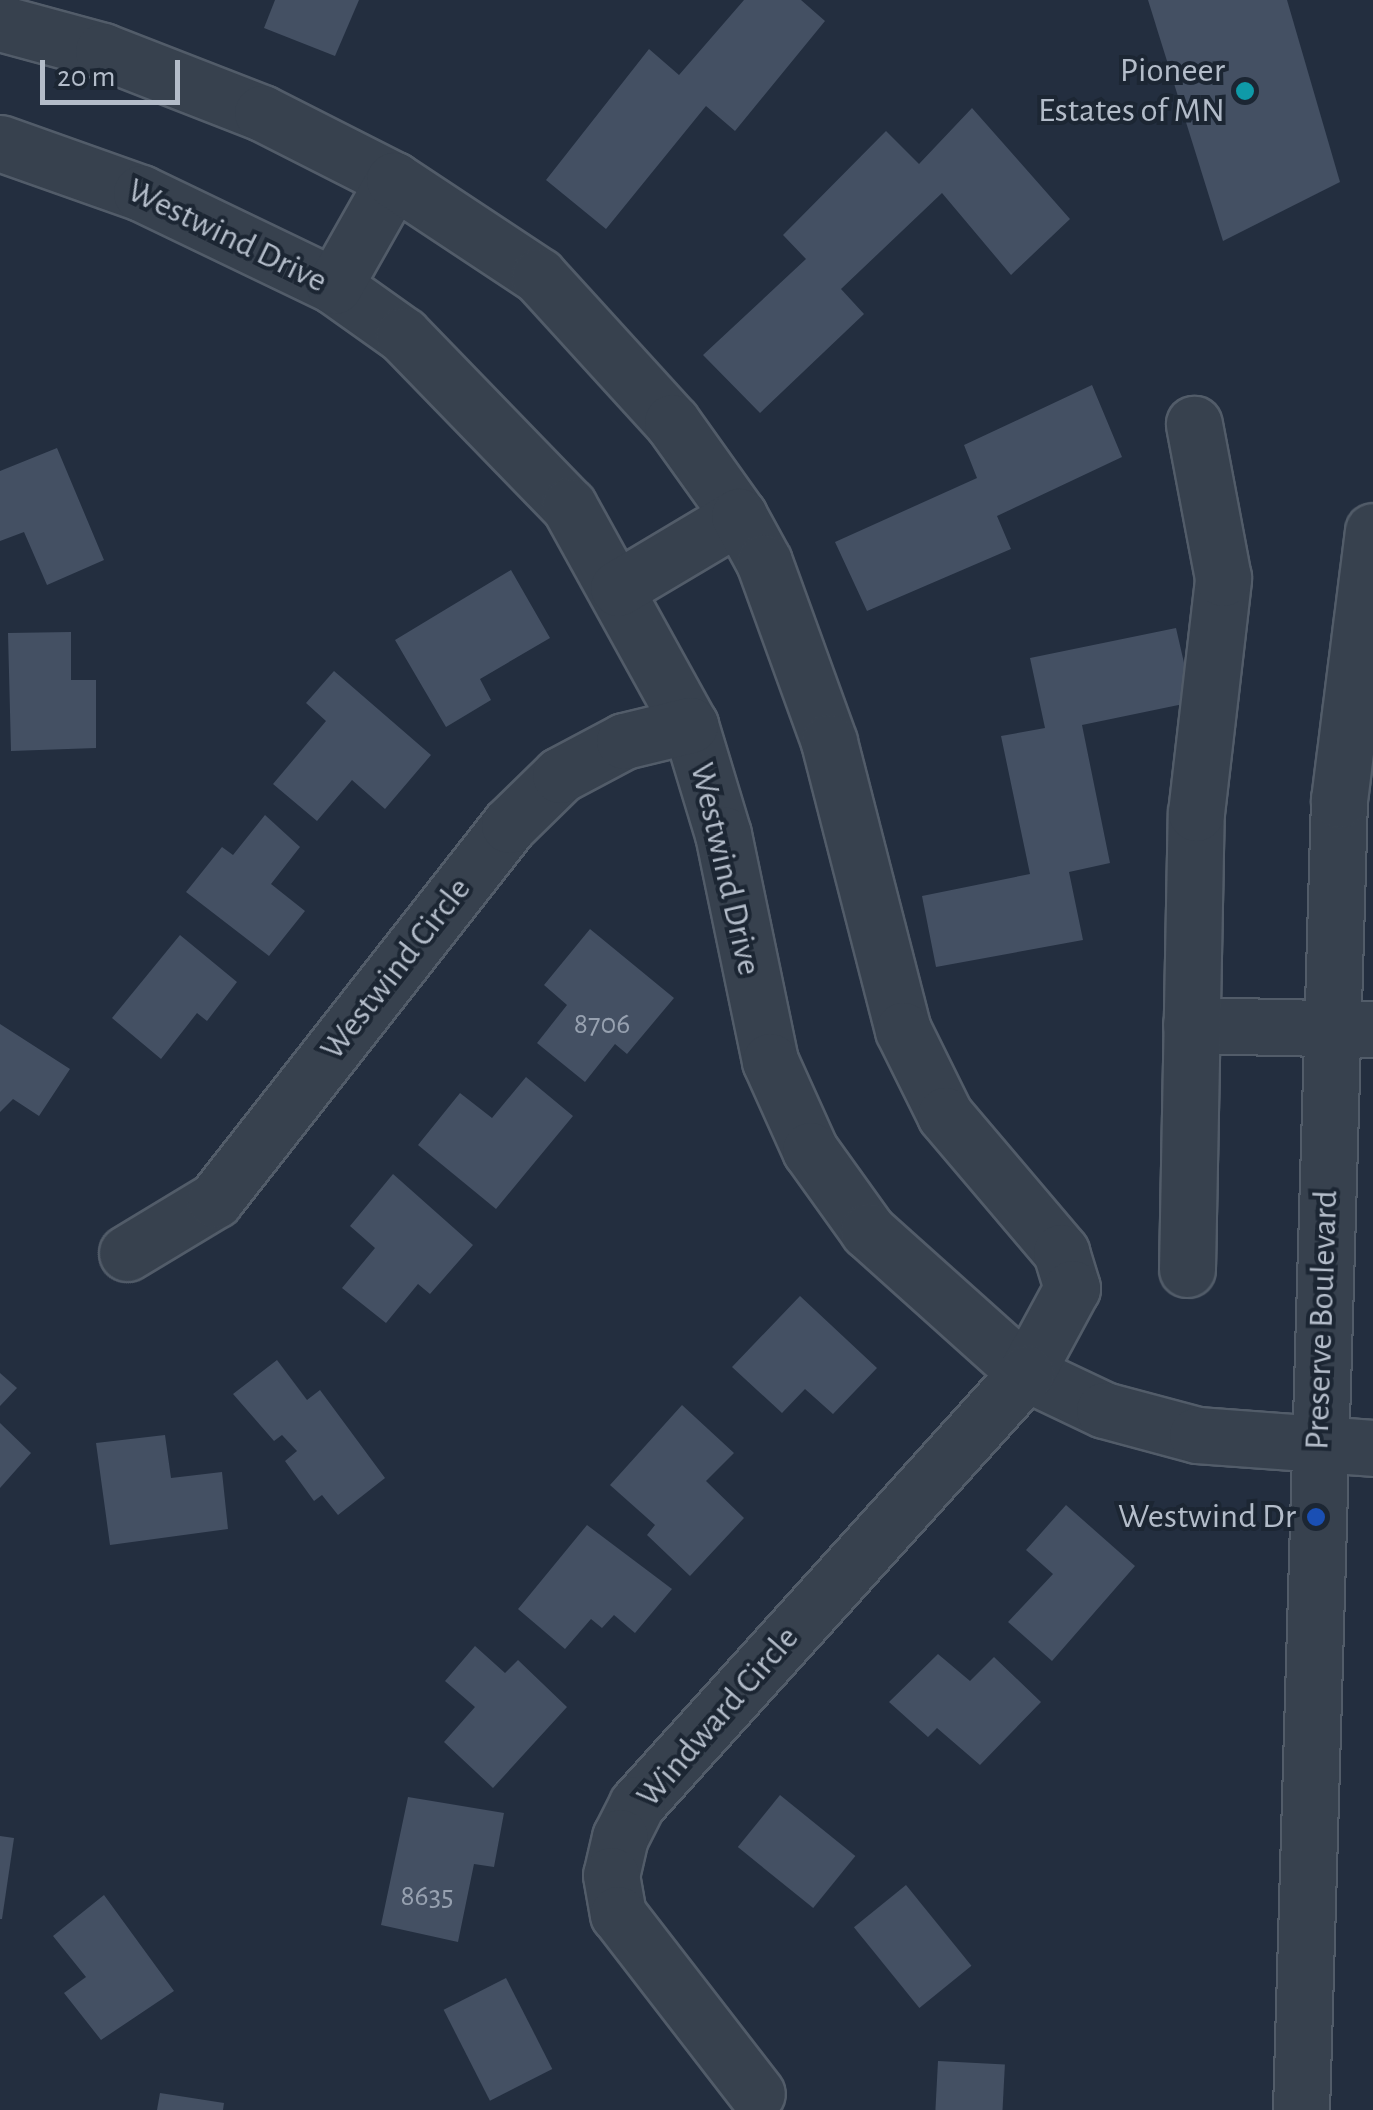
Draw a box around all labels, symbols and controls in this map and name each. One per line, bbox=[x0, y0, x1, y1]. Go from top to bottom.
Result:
scale bar bbox=[45, 40, 185, 102]
place label: Pioneer Estates of MN bbox=[1038, 50, 1225, 132]
text: 20 m bbox=[57, 62, 115, 92]
marker: Pioneer Estates of MN bbox=[1234, 80, 1256, 102]
street label: Westwind Drive bbox=[120, 170, 334, 302]
street label: Westwind Drive bbox=[680, 759, 770, 979]
street label: Westwind Circle bbox=[312, 869, 480, 1069]
house number: 8706 bbox=[574, 1006, 630, 1042]
street label: Preserve Boulevard bbox=[1296, 1189, 1348, 1451]
place label: Westwind Dr bbox=[1118, 1496, 1296, 1538]
marker: Westwind Dr bbox=[1305, 1506, 1327, 1528]
street label: Windward Circle bbox=[628, 1618, 808, 1816]
house number: 8635 bbox=[400, 1878, 454, 1914]

